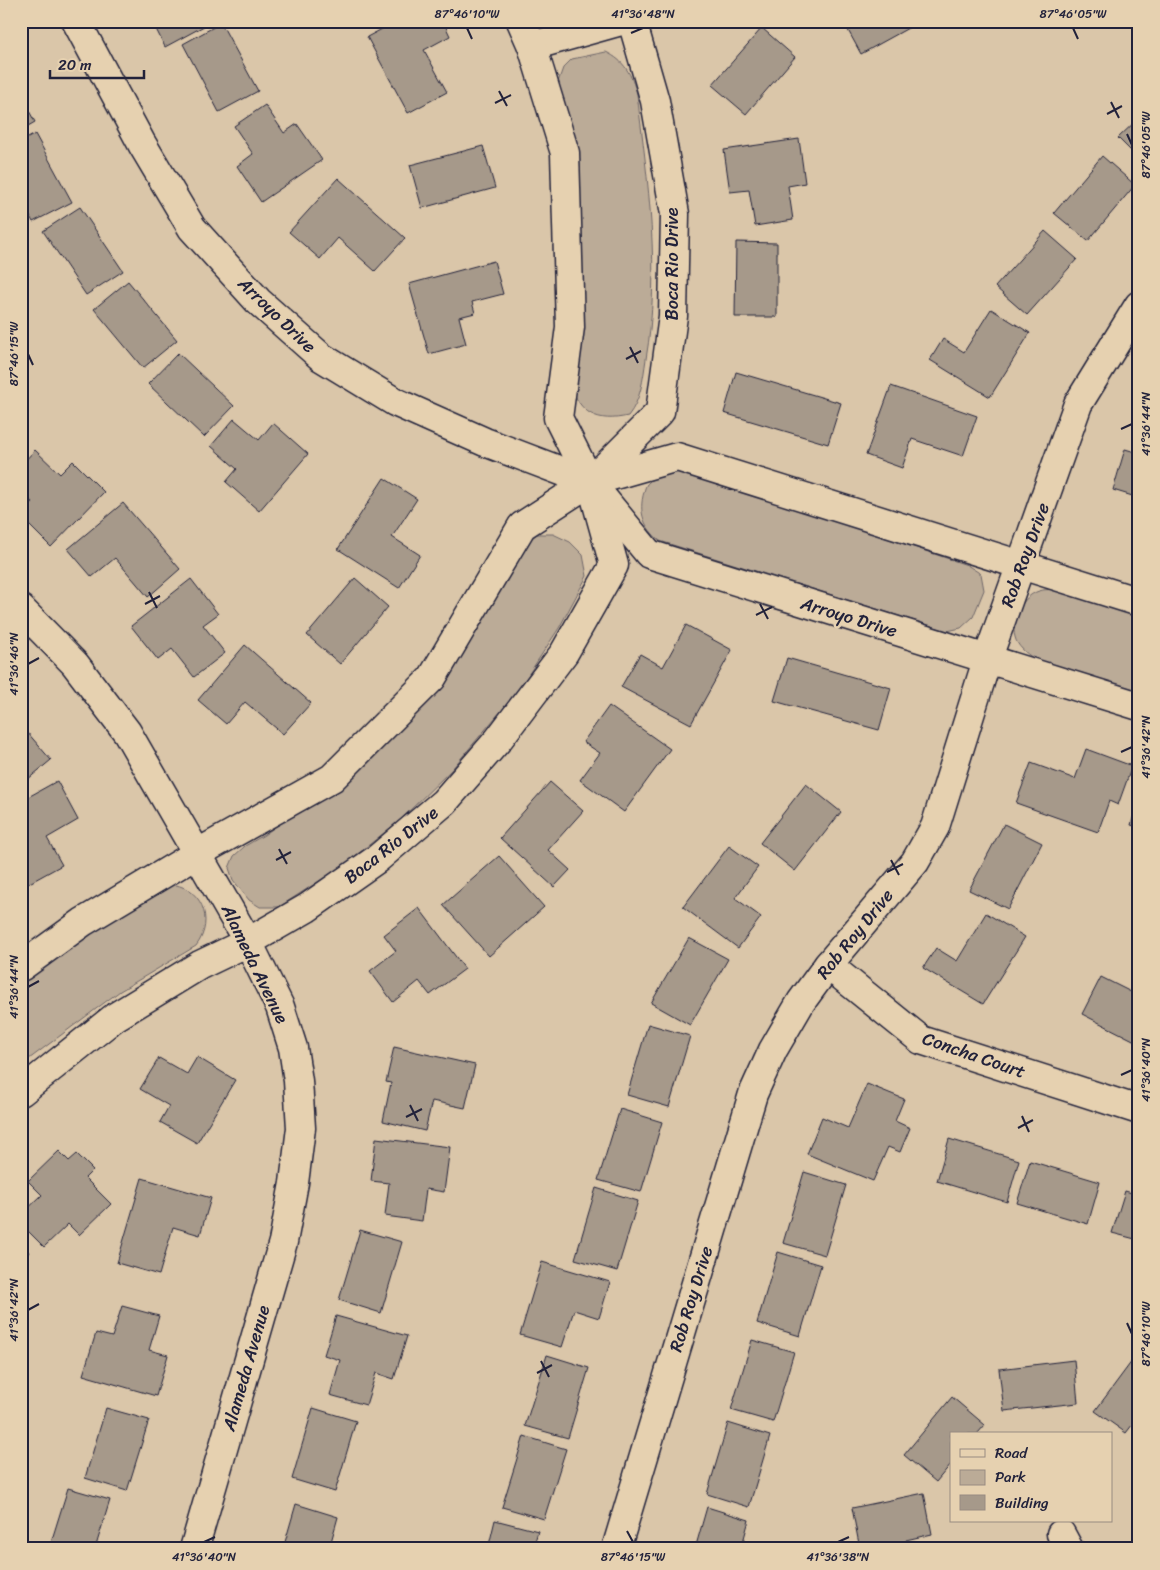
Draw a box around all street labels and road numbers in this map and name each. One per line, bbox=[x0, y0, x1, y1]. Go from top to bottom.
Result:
street label: Boca Rio Drive bbox=[656, 207, 688, 321]
street label: Arroyo Drive bbox=[229, 268, 324, 361]
street label: Rob Roy Drive bbox=[991, 498, 1059, 612]
street label: Arroyo Drive bbox=[796, 587, 901, 647]
street label: Boca Rio Drive bbox=[337, 797, 446, 892]
street label: Rob Roy Drive bbox=[808, 881, 902, 987]
street label: Alameda Avenue bbox=[212, 898, 298, 1030]
street label: Concha Court bbox=[918, 1022, 1030, 1088]
street label: Rob Roy Drive bbox=[660, 1242, 722, 1356]
street label: Alameda Avenue bbox=[212, 1301, 279, 1436]

